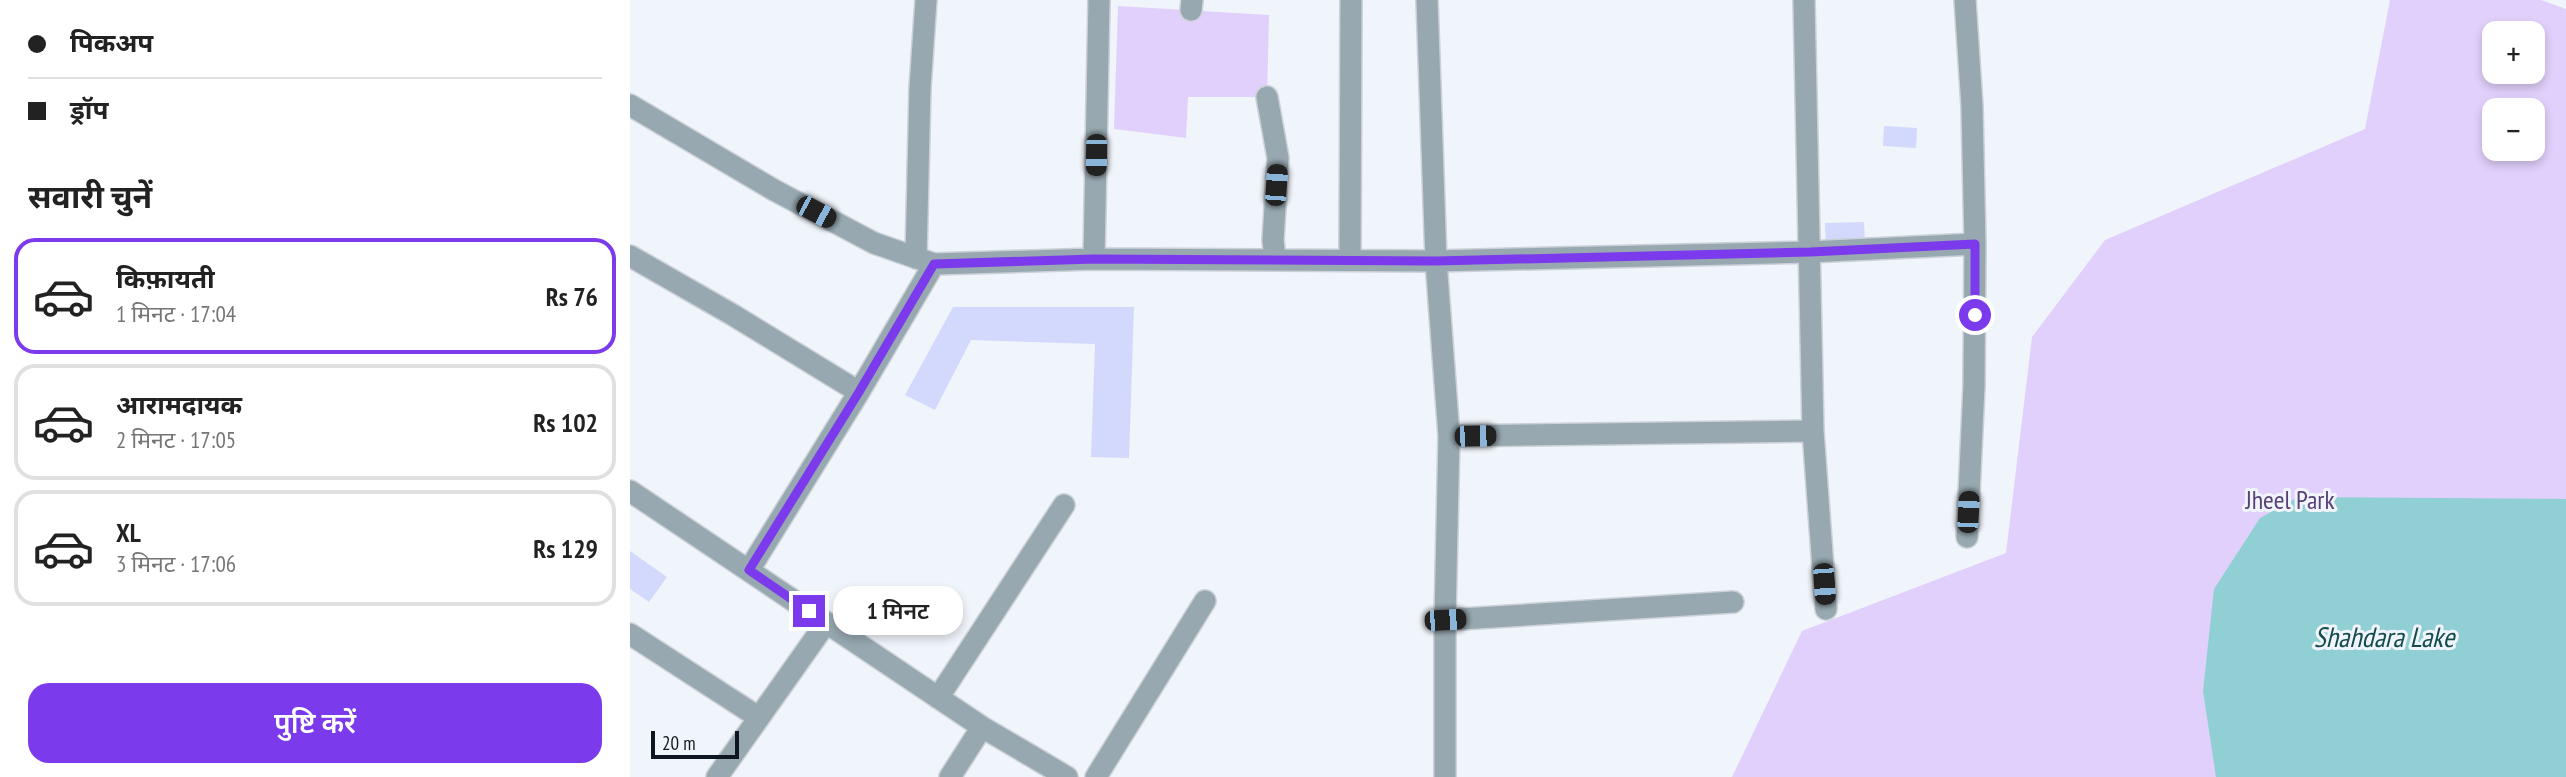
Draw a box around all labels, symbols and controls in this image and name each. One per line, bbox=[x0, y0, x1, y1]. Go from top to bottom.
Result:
map controls bbox=[2482, 21, 2545, 161]
button: + bbox=[2482, 21, 2545, 84]
text: पिकअप bbox=[70, 26, 153, 59]
text: ड्रॉप bbox=[70, 93, 108, 126]
button: − bbox=[2482, 98, 2545, 161]
car bbox=[1086, 134, 1107, 176]
car bbox=[1265, 163, 1288, 207]
text: सवारी चुनें bbox=[28, 175, 152, 217]
car bbox=[793, 193, 840, 231]
text: किफ़ायती bbox=[116, 262, 215, 295]
icon: car bbox=[32, 265, 95, 328]
text: Rs 76 bbox=[546, 280, 598, 313]
text: 1 मिनट · 17:04 bbox=[116, 299, 236, 328]
route start bbox=[1959, 299, 1991, 331]
text: आरामदायक bbox=[116, 388, 242, 421]
icon: car bbox=[32, 391, 95, 454]
text: Rs 102 bbox=[533, 406, 598, 439]
text: 2 मिनट · 17:05 bbox=[116, 425, 236, 454]
car bbox=[1454, 425, 1497, 447]
park label: Jheel Park bbox=[2244, 483, 2335, 516]
car bbox=[1957, 490, 1980, 534]
text: XL bbox=[116, 516, 141, 549]
icon: car bbox=[32, 517, 95, 580]
text: Rs 129 bbox=[533, 532, 598, 565]
text: 3 मिनट · 17:06 bbox=[116, 549, 236, 578]
car bbox=[1813, 562, 1836, 606]
callout: 1 मिनट bbox=[834, 586, 963, 636]
route end bbox=[793, 595, 825, 627]
text: 1 मिनट bbox=[867, 596, 929, 625]
car bbox=[1424, 608, 1467, 632]
water label: Shahdara Lake bbox=[2314, 618, 2457, 655]
button: पुष्टि करें bbox=[28, 683, 602, 763]
scale bar bbox=[651, 728, 738, 760]
text: 20 m bbox=[662, 731, 696, 755]

